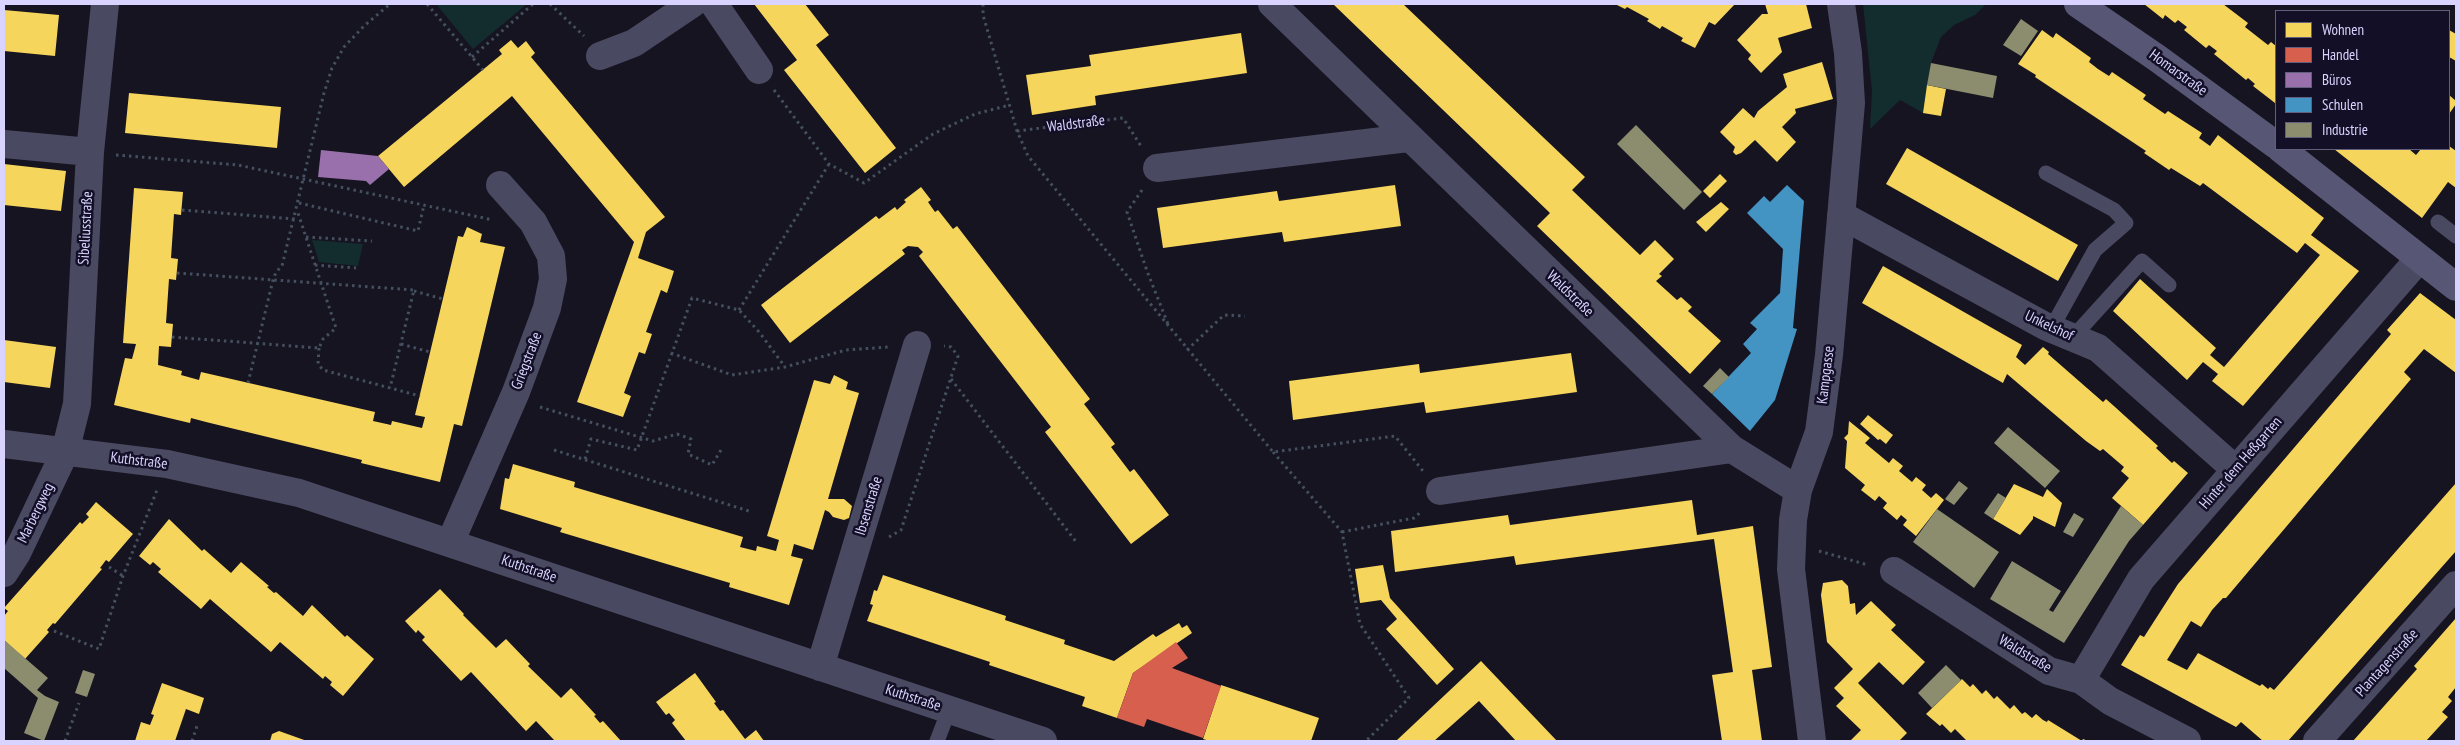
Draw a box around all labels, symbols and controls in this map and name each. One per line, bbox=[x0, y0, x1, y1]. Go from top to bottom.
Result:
legend bbox=[2275, 10, 2450, 150]
text: Wohnen bbox=[2322, 20, 2364, 39]
text: Handel bbox=[2322, 45, 2359, 64]
street label: Homarstraße bbox=[2146, 46, 2210, 100]
text: Büros bbox=[2322, 70, 2351, 89]
text: Schulen bbox=[2322, 95, 2363, 114]
street label: Waldstraße bbox=[1046, 112, 1106, 136]
text: Industrie bbox=[2322, 120, 2368, 139]
street label: Sibeliusstraße bbox=[75, 191, 97, 265]
street label: Waldstraße bbox=[1543, 267, 1597, 321]
street label: Unkelshof bbox=[2022, 307, 2076, 345]
street label: Griegstraße bbox=[508, 330, 546, 392]
street label: Kampgasse bbox=[1814, 345, 1838, 405]
street label: Hinter dem Heßgarten bbox=[2196, 413, 2286, 513]
street label: Kuthstraße bbox=[110, 449, 168, 473]
street label: Ibsenstraße bbox=[852, 474, 886, 538]
street label: Marbergweg bbox=[14, 480, 58, 546]
street label: Kuthstraße bbox=[499, 551, 559, 587]
street label: Plantagenstraße bbox=[2352, 625, 2422, 701]
street label: Waldstraße bbox=[1995, 631, 2055, 677]
street label: Kuthstraße bbox=[883, 681, 943, 715]

